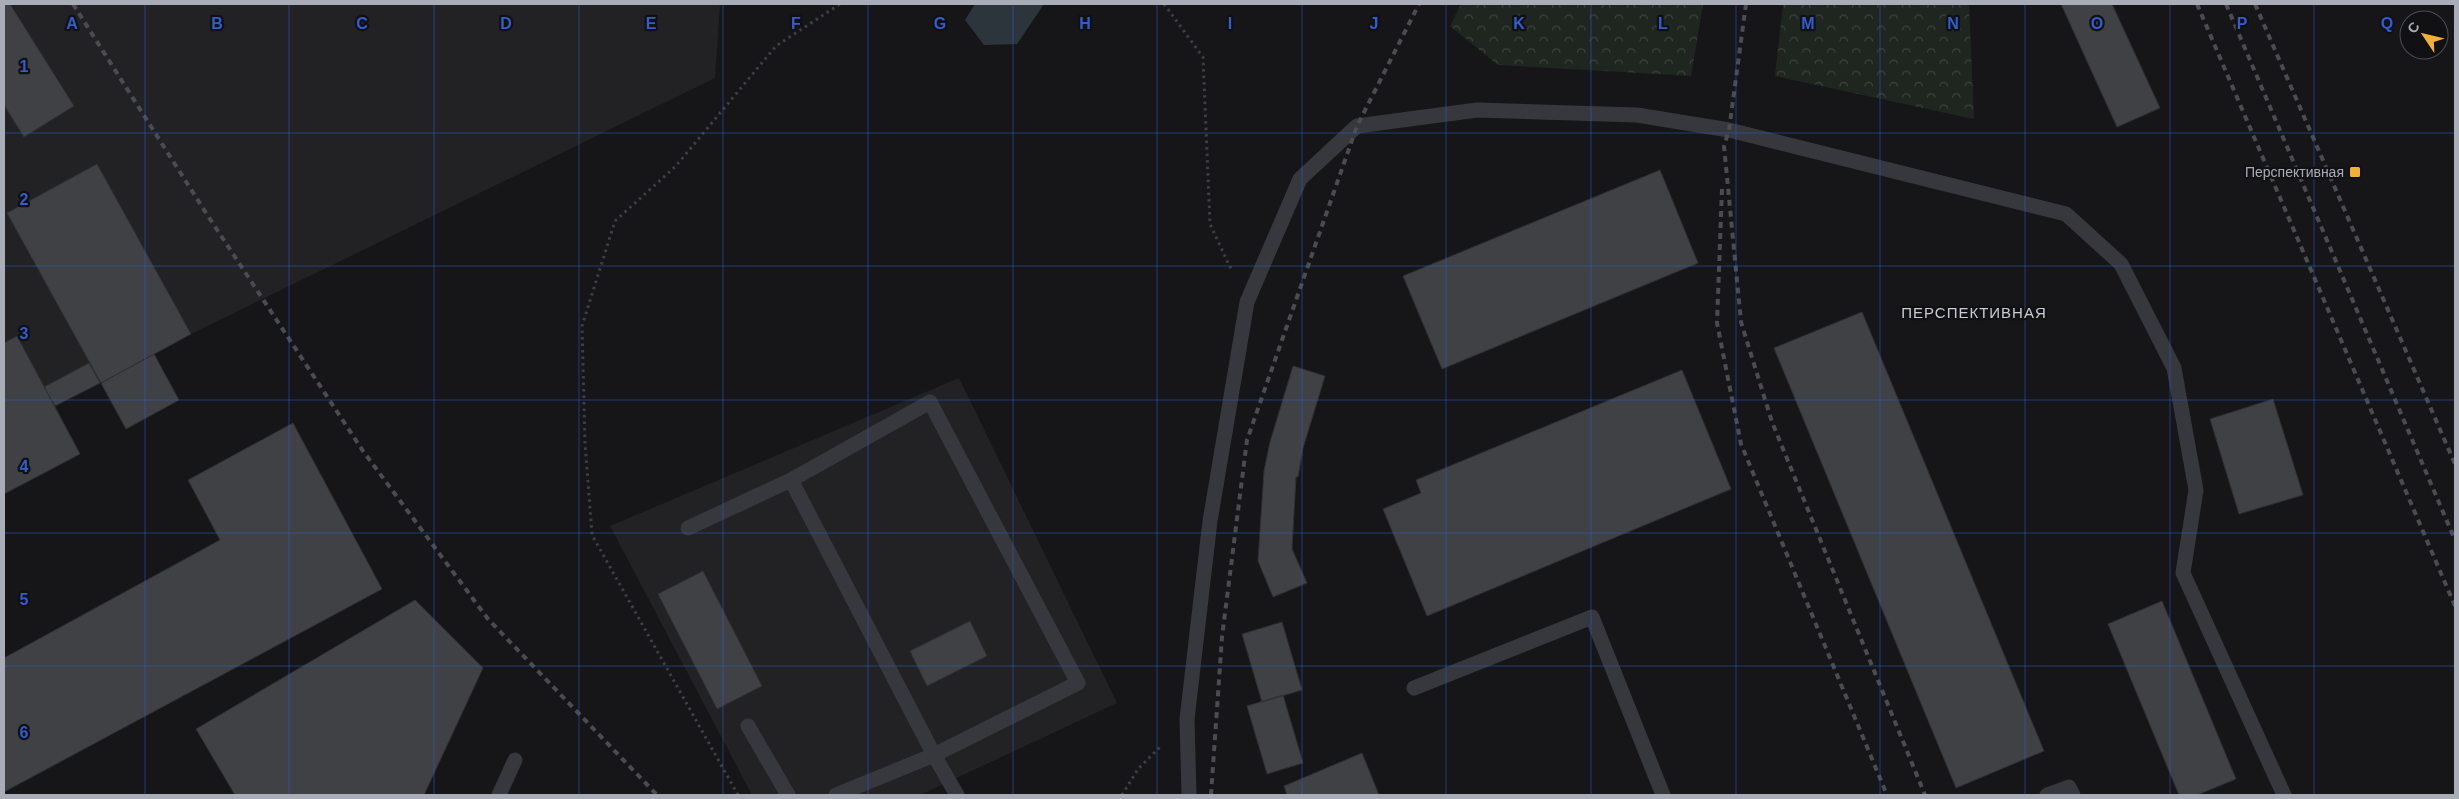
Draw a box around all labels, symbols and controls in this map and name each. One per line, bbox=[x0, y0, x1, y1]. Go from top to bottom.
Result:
north arrow bbox=[2399, 10, 2449, 60]
text: A bbox=[66, 15, 78, 32]
text: B bbox=[211, 15, 223, 32]
text: C bbox=[356, 15, 368, 32]
text: D bbox=[500, 15, 512, 32]
text: E bbox=[646, 15, 657, 32]
text: F bbox=[791, 15, 801, 32]
text: G bbox=[934, 15, 946, 32]
text: H bbox=[1079, 15, 1091, 32]
text: I bbox=[1228, 15, 1232, 32]
text: J bbox=[1370, 15, 1378, 32]
text: K bbox=[1513, 15, 1525, 32]
text: L bbox=[1658, 15, 1668, 32]
text: M bbox=[1801, 15, 1815, 32]
text: N bbox=[1947, 15, 1959, 32]
text: O bbox=[2091, 15, 2103, 32]
text: P bbox=[2237, 15, 2248, 32]
text: Q bbox=[2381, 15, 2393, 32]
text: С bbox=[2404, 19, 2423, 36]
text: 1 bbox=[20, 58, 29, 75]
place label: Перспективная bbox=[2245, 164, 2344, 180]
marker: Перспективная bbox=[2348, 165, 2362, 179]
text: 2 bbox=[20, 191, 29, 208]
district label: ПЕРСПЕКТИВНАЯ bbox=[1901, 304, 2047, 321]
text: 3 bbox=[20, 325, 29, 342]
text: 4 bbox=[20, 458, 29, 475]
text: 5 bbox=[20, 591, 29, 608]
text: 6 bbox=[20, 724, 29, 741]

